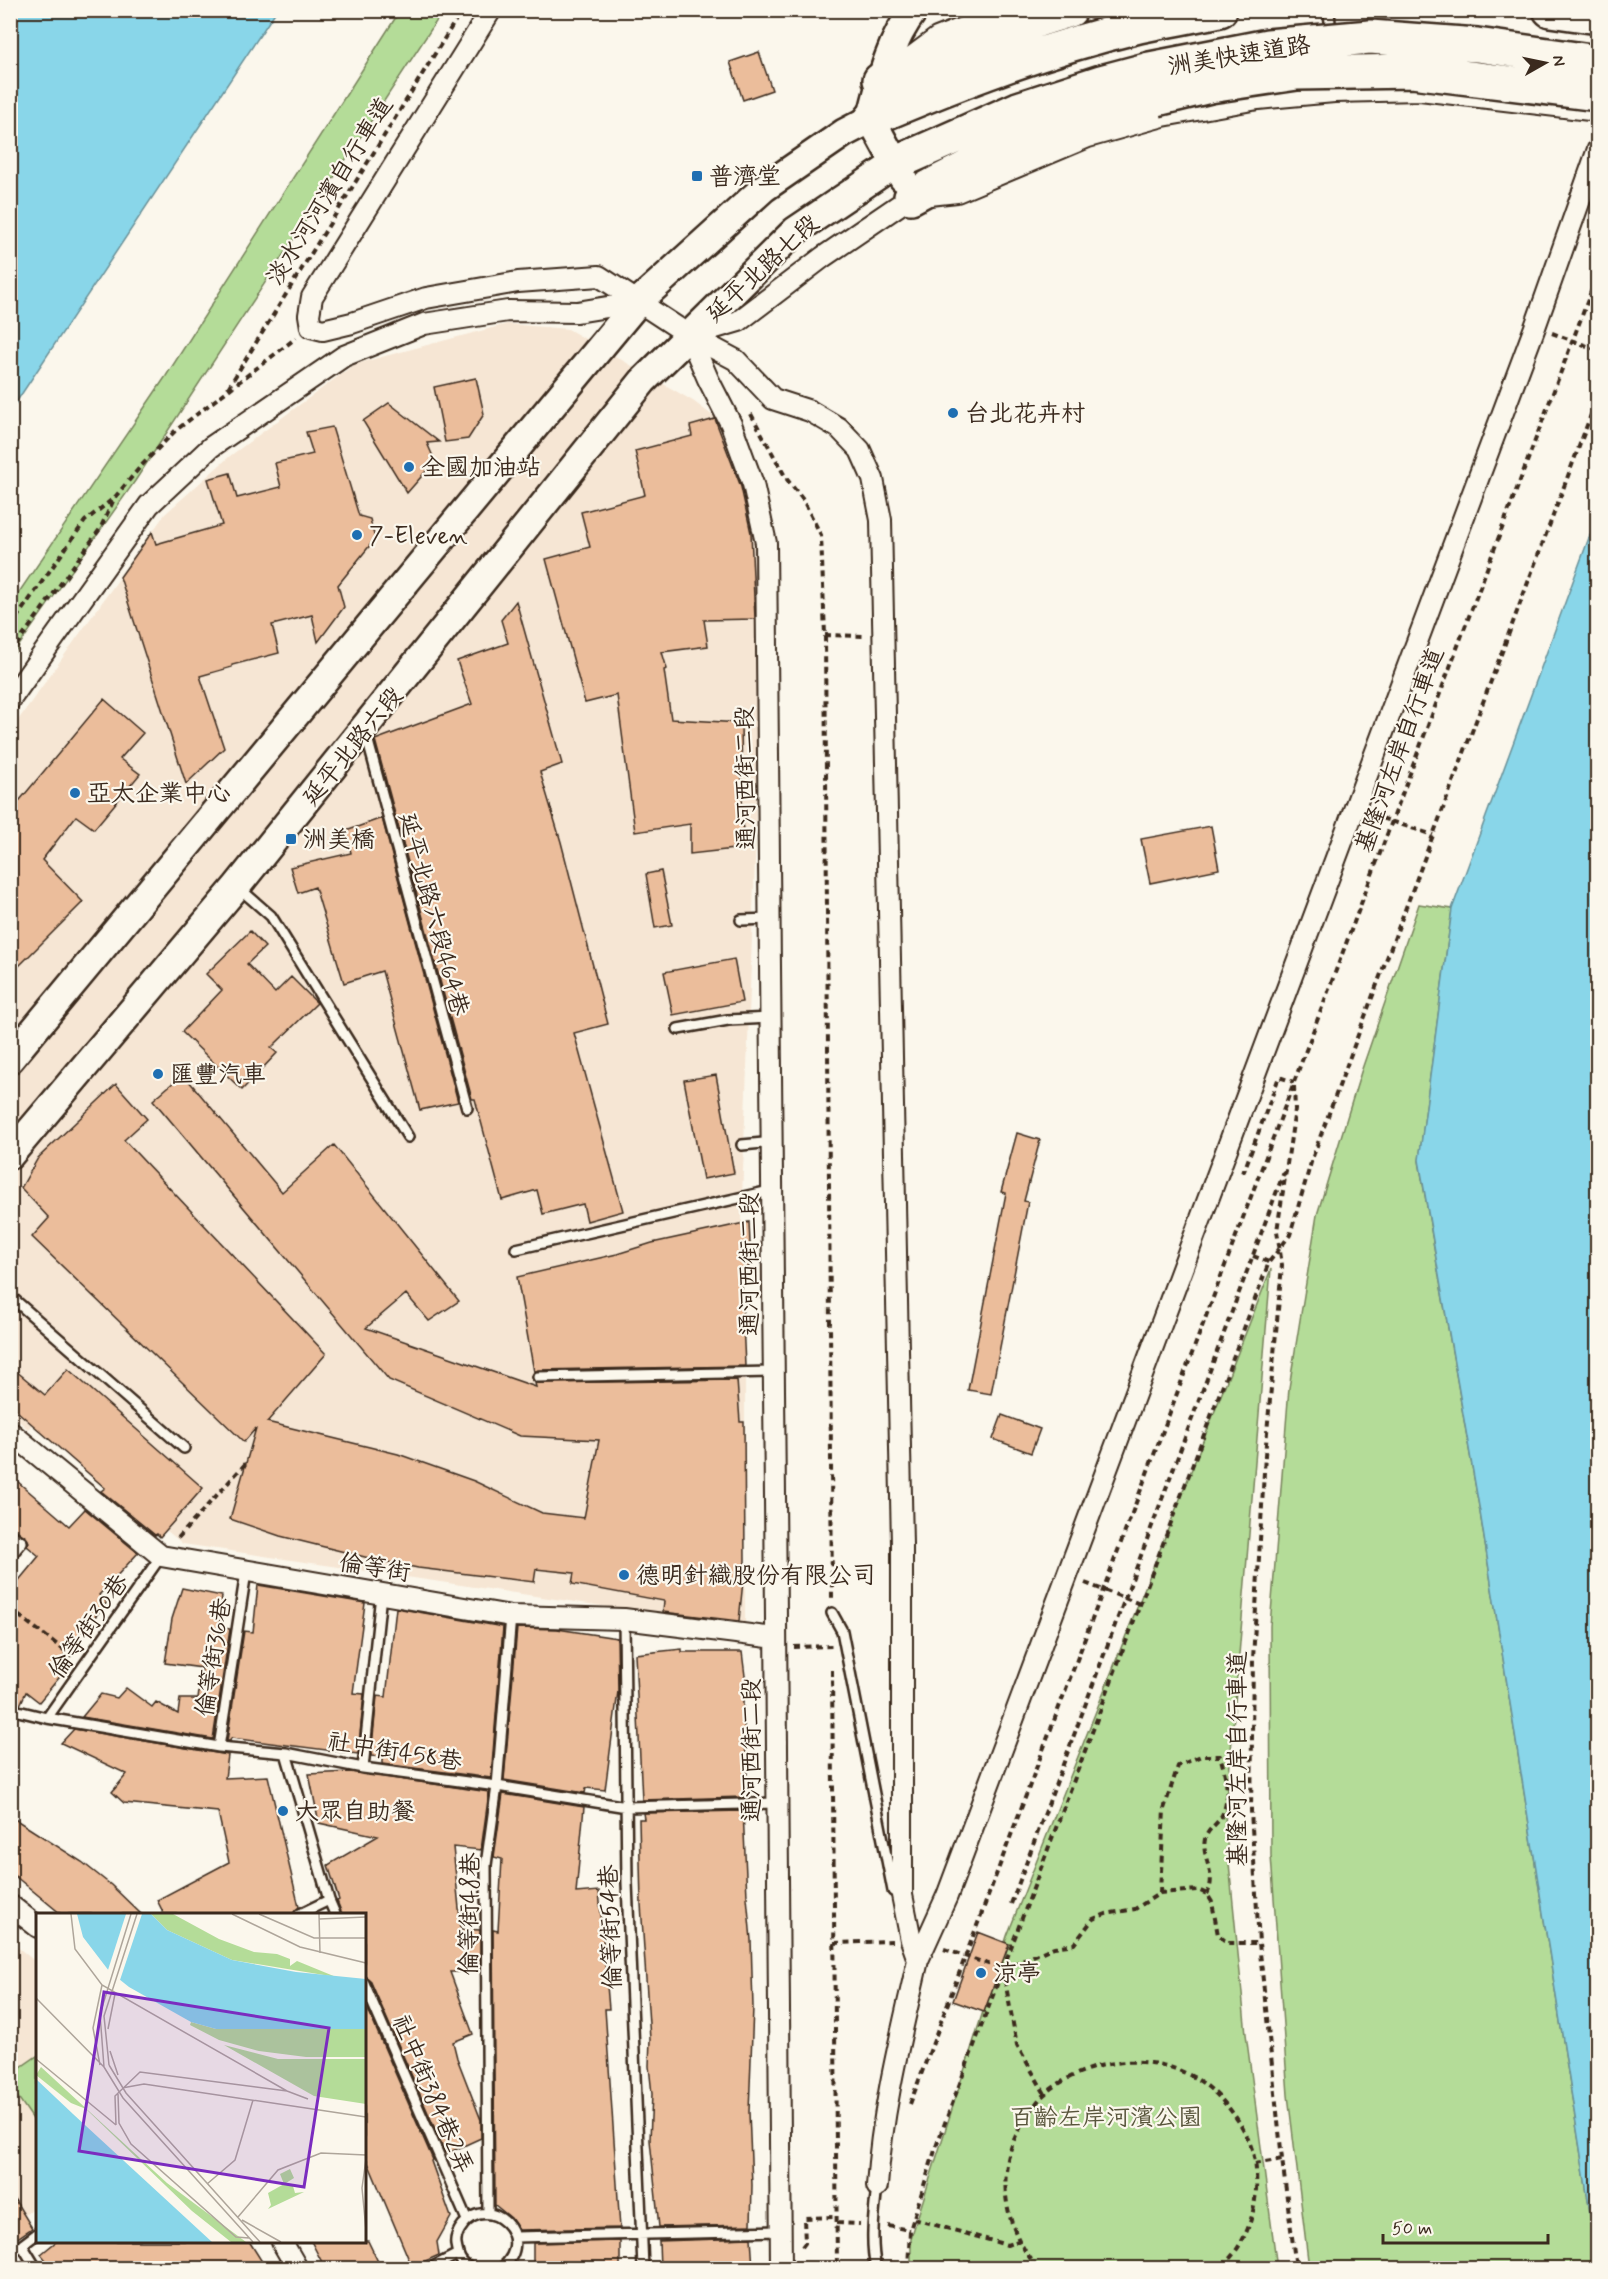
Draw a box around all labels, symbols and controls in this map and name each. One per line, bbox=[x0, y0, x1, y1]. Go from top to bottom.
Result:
street label: 洲美快速道路 bbox=[1166, 30, 1313, 83]
north arrow bbox=[1515, 33, 1575, 93]
text: N bbox=[1547, 54, 1570, 68]
street label: 淡水河河濱自行車道 bbox=[260, 92, 401, 292]
place label: 普濟堂 bbox=[709, 162, 781, 193]
marker: 普濟堂 bbox=[690, 169, 704, 183]
street label: 延平北路七段 bbox=[700, 209, 826, 330]
place label: 台北花卉村 bbox=[965, 399, 1085, 430]
marker: 台北花卉村 bbox=[946, 406, 960, 420]
place label: 全國加油站 bbox=[421, 453, 541, 484]
marker: 全國加油站 bbox=[402, 460, 416, 474]
place label: 7-Eleven bbox=[369, 521, 468, 552]
marker: 7-Eleven bbox=[350, 528, 364, 542]
street label: 基隆河左岸自行車道 bbox=[1349, 644, 1452, 857]
street label: 延平北路六段 bbox=[296, 681, 411, 813]
street label: 通河西街二段 bbox=[730, 706, 763, 850]
place label: 亞太企業中心 bbox=[87, 779, 231, 810]
marker: 亞太企業中心 bbox=[68, 786, 82, 800]
street label: 延平北路六段464巷 bbox=[390, 809, 475, 1020]
place label: 洲美橋 bbox=[303, 825, 375, 856]
marker: 洲美橋 bbox=[284, 832, 298, 846]
place label: 匯豐汽車 bbox=[170, 1060, 266, 1091]
marker: 匯豐汽車 bbox=[151, 1067, 165, 1081]
street label: 通河西街二段 bbox=[735, 1192, 766, 1336]
street label: 倫等街 bbox=[337, 1548, 413, 1589]
place label: 德明針織股份有限公司 bbox=[636, 1561, 876, 1592]
marker: 德明針織股份有限公司 bbox=[617, 1568, 631, 1582]
street label: 倫等街30巷 bbox=[42, 1569, 137, 1685]
street label: 倫等街36巷 bbox=[190, 1595, 239, 1719]
street label: 基隆河左岸自行車道 bbox=[1223, 1651, 1254, 1867]
street label: 通河西街二段 bbox=[737, 1678, 768, 1822]
street label: 社中街458巷 bbox=[325, 1727, 464, 1778]
place label: 大眾自助餐 bbox=[295, 1797, 415, 1828]
marker: 大眾自助餐 bbox=[276, 1804, 290, 1818]
street label: 倫等街48巷 bbox=[454, 1852, 487, 1976]
street label: 倫等街54巷 bbox=[594, 1864, 629, 1990]
inset map bbox=[36, 1913, 366, 2243]
place label: 涼亭 bbox=[993, 1959, 1041, 1990]
marker: 涼亭 bbox=[974, 1966, 988, 1980]
street label: 社中街384巷2弄 bbox=[384, 2010, 479, 2179]
park label: 百齡左岸河濱公園 bbox=[1010, 2103, 1202, 2134]
scale bar bbox=[1383, 2207, 1548, 2245]
text: 50 m bbox=[1392, 2217, 1432, 2241]

